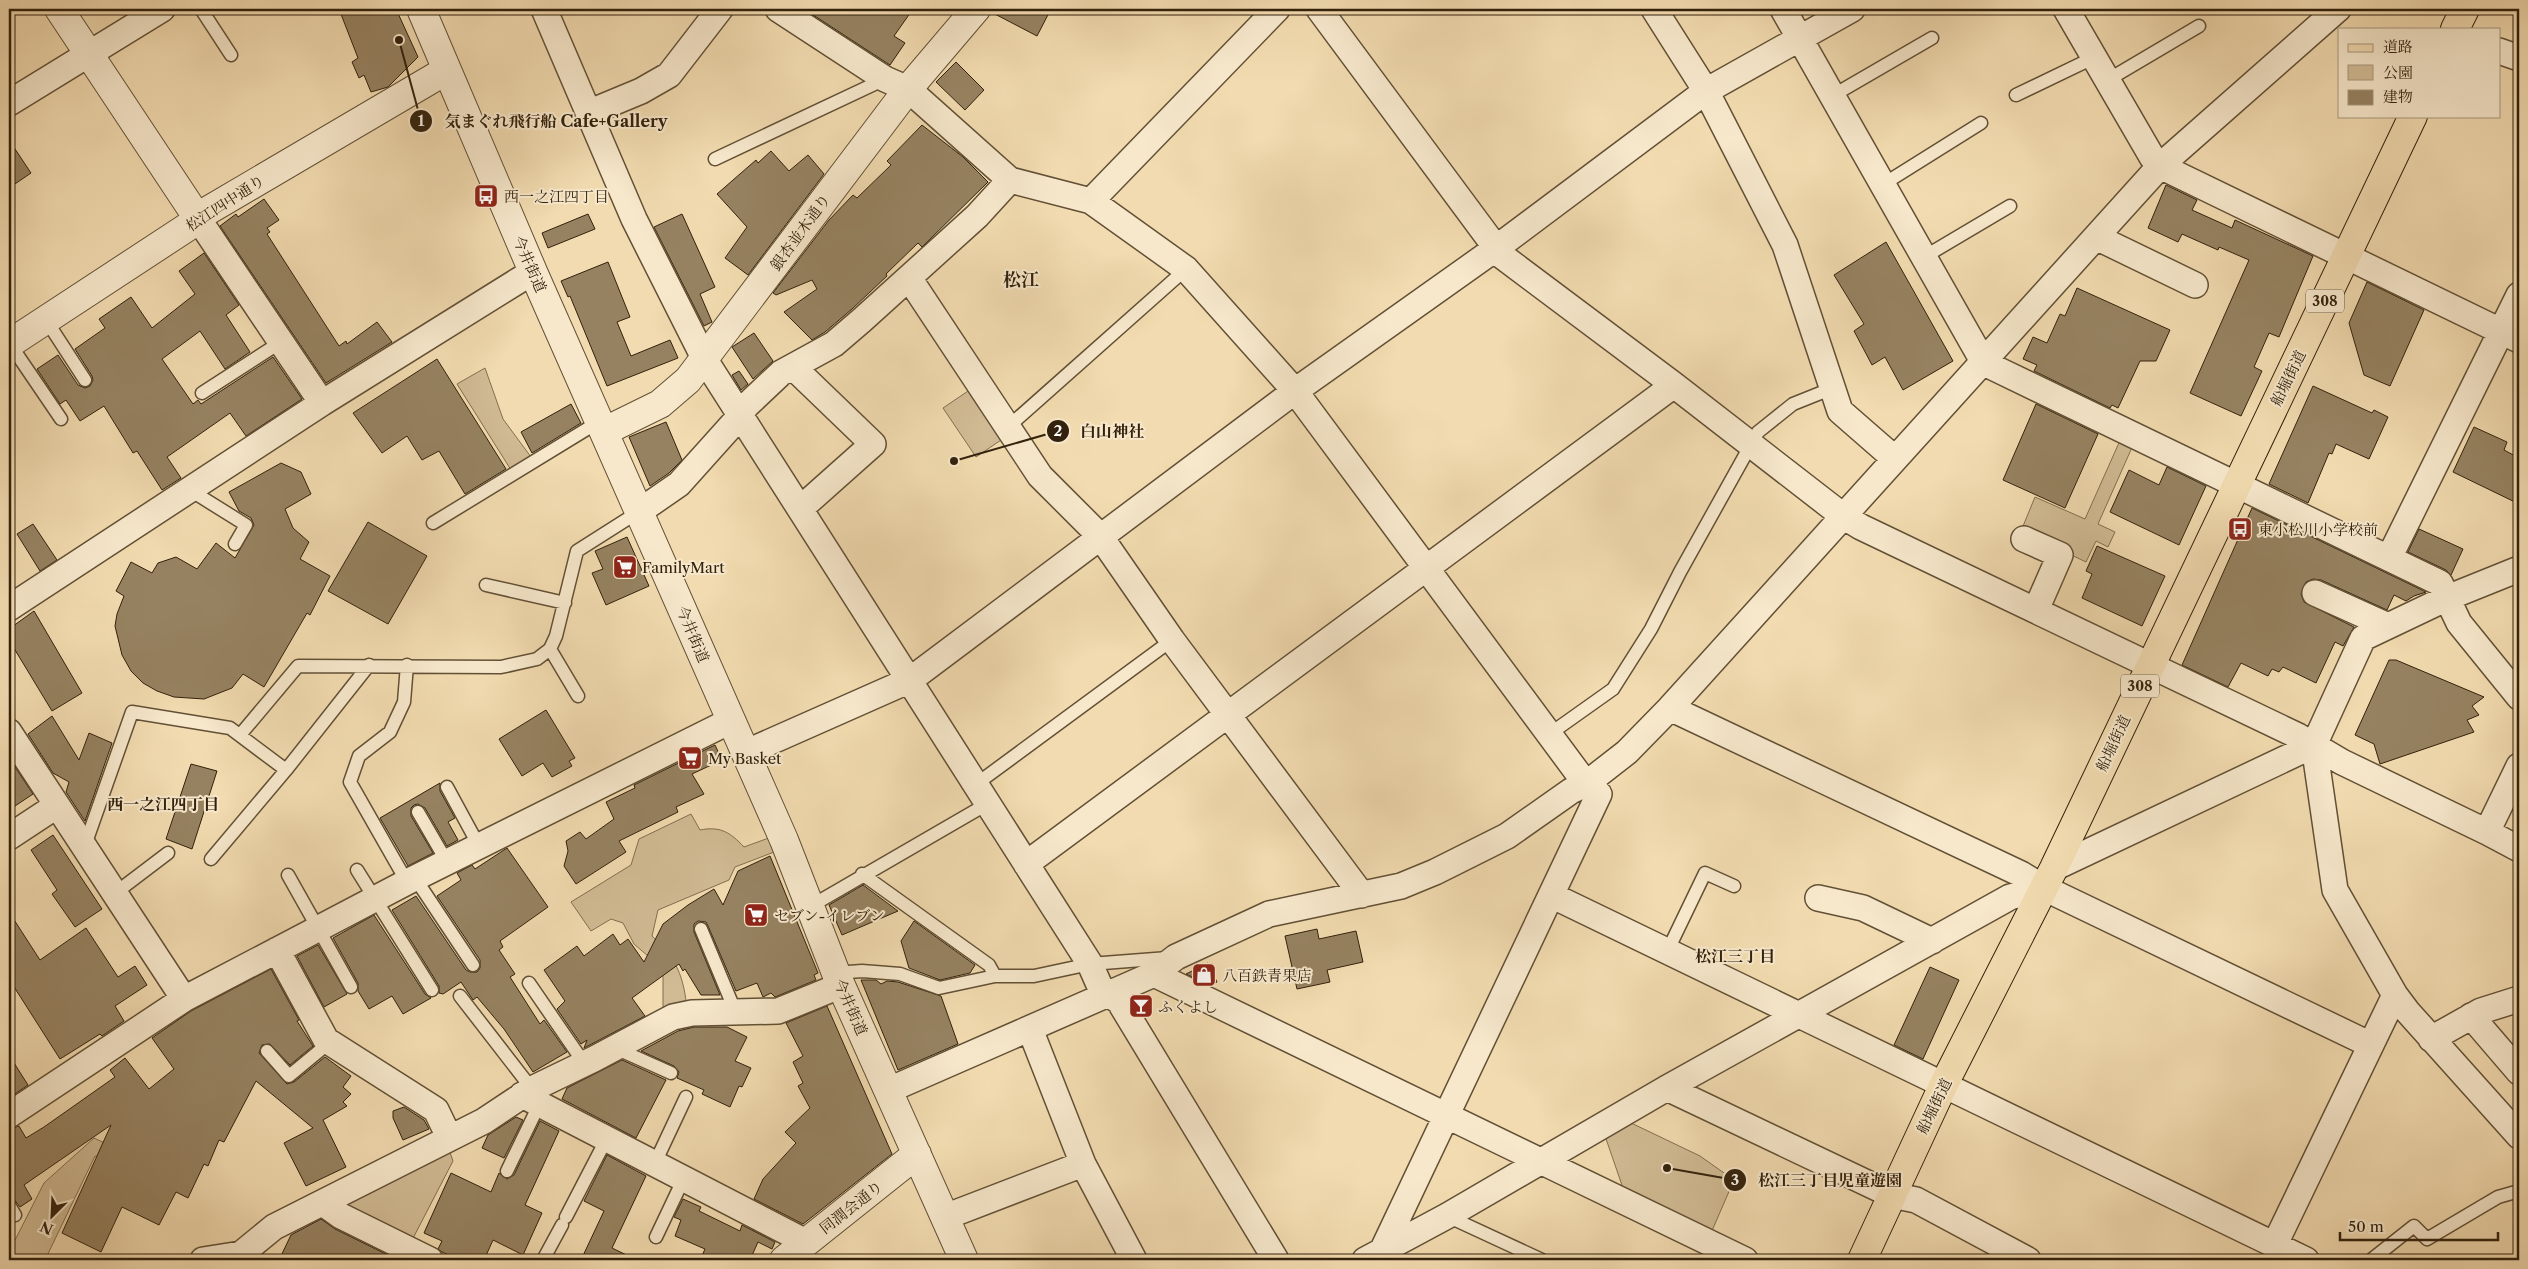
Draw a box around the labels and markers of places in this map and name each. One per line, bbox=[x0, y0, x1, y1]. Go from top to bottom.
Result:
callout: 気まぐれ飛行船 Cafe+Gallery bbox=[409, 106, 677, 137]
bus stop icon: 西一之江四丁目 bbox=[473, 183, 499, 209]
place label: 西一之江四丁目 bbox=[504, 187, 609, 206]
callout: 白山神社 bbox=[1045, 416, 1154, 447]
bus stop icon: 東小松川小学校前 bbox=[2227, 516, 2253, 542]
place label: 東小松川小学校前 bbox=[2258, 520, 2378, 539]
supermarket icon: FamilyMart bbox=[612, 554, 638, 580]
place label: FamilyMart bbox=[642, 558, 725, 577]
supermarket icon: My Basket bbox=[677, 745, 703, 771]
place label: My Basket bbox=[708, 749, 782, 768]
supermarket icon: セブン-イレブン bbox=[743, 902, 769, 928]
place label: セブン-イレブン bbox=[774, 906, 885, 925]
shop icon: 八百鉄青果店 bbox=[1191, 962, 1217, 988]
place label: 八百鉄青果店 bbox=[1222, 966, 1312, 985]
bar icon: ふくよし bbox=[1128, 993, 1154, 1019]
place label: ふくよし bbox=[1158, 997, 1218, 1016]
callout: 松江三丁目児童遊園 bbox=[1723, 1165, 1912, 1196]

